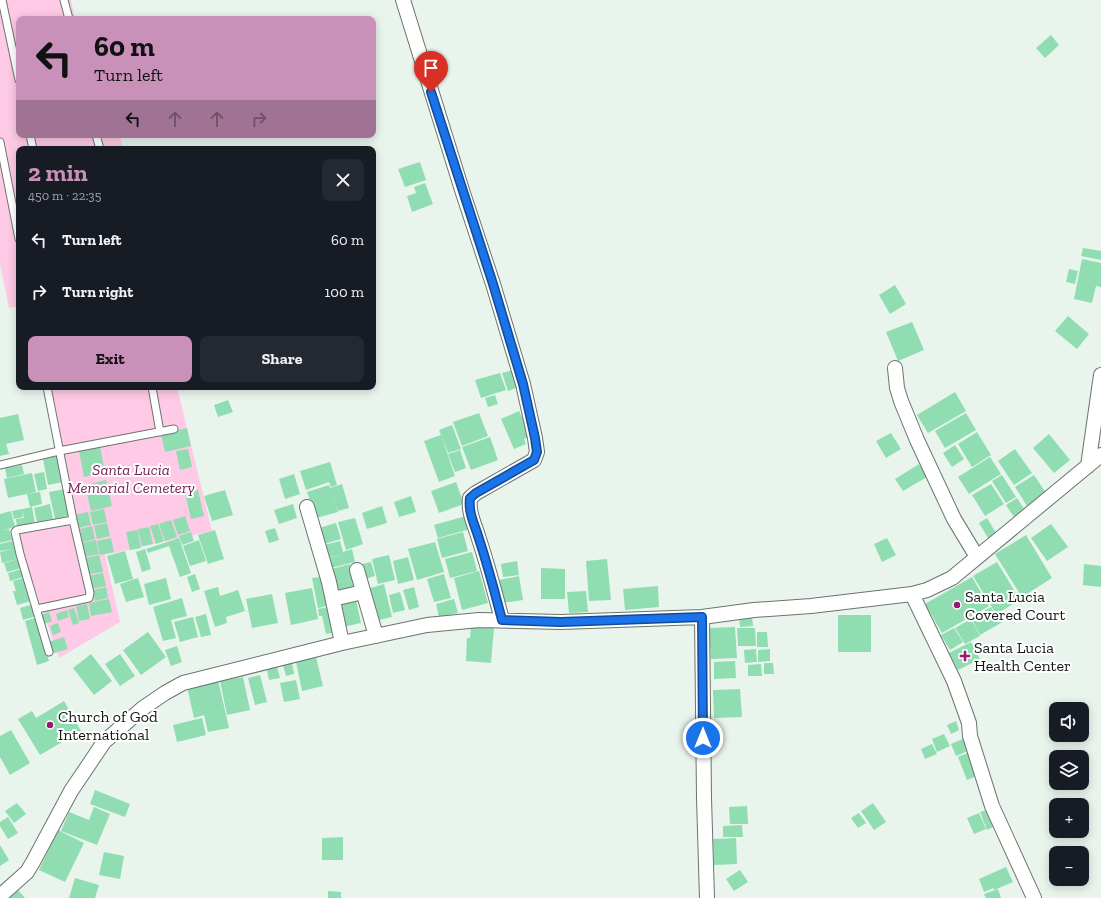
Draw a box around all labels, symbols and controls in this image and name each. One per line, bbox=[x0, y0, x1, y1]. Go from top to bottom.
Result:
text: 60 m bbox=[94, 30, 155, 63]
icon: left bbox=[28, 32, 80, 84]
pin bbox=[414, 51, 448, 92]
icon: arrive bbox=[420, 57, 442, 79]
text: Turn left bbox=[94, 64, 163, 86]
icon: left bbox=[122, 108, 144, 130]
icon: ahead bbox=[164, 108, 186, 130]
icon: ahead bbox=[206, 108, 228, 130]
icon: right bbox=[248, 108, 270, 130]
text: 2 min bbox=[28, 158, 88, 187]
button: close bbox=[322, 159, 364, 201]
text: 450 m · 22:35 bbox=[28, 188, 101, 203]
icon: left bbox=[28, 229, 50, 251]
text: Turn left bbox=[62, 231, 122, 249]
text: 60 m bbox=[331, 231, 364, 249]
icon: right bbox=[28, 281, 50, 303]
text: Turn right bbox=[62, 283, 133, 301]
text: 100 m bbox=[325, 283, 364, 301]
button: Exit bbox=[28, 336, 192, 382]
button: Share bbox=[200, 336, 364, 382]
park label: Santa Lucia Memorial Cemetery bbox=[67, 460, 195, 497]
place label: Santa Lucia Covered Court bbox=[965, 587, 1066, 624]
marker: Santa Lucia Covered Court bbox=[952, 600, 962, 610]
place label: Santa Lucia Health Center bbox=[974, 638, 1071, 675]
marker: Santa Lucia Health Center bbox=[959, 650, 971, 662]
map controls bbox=[1049, 702, 1089, 886]
button: sound bbox=[1049, 702, 1089, 742]
place label: Church of God International bbox=[58, 707, 158, 744]
position arrow bbox=[682, 717, 724, 759]
marker: Church of God International bbox=[45, 720, 55, 730]
button: layers bbox=[1049, 750, 1089, 790]
button: + bbox=[1049, 798, 1089, 838]
button: − bbox=[1049, 846, 1089, 886]

